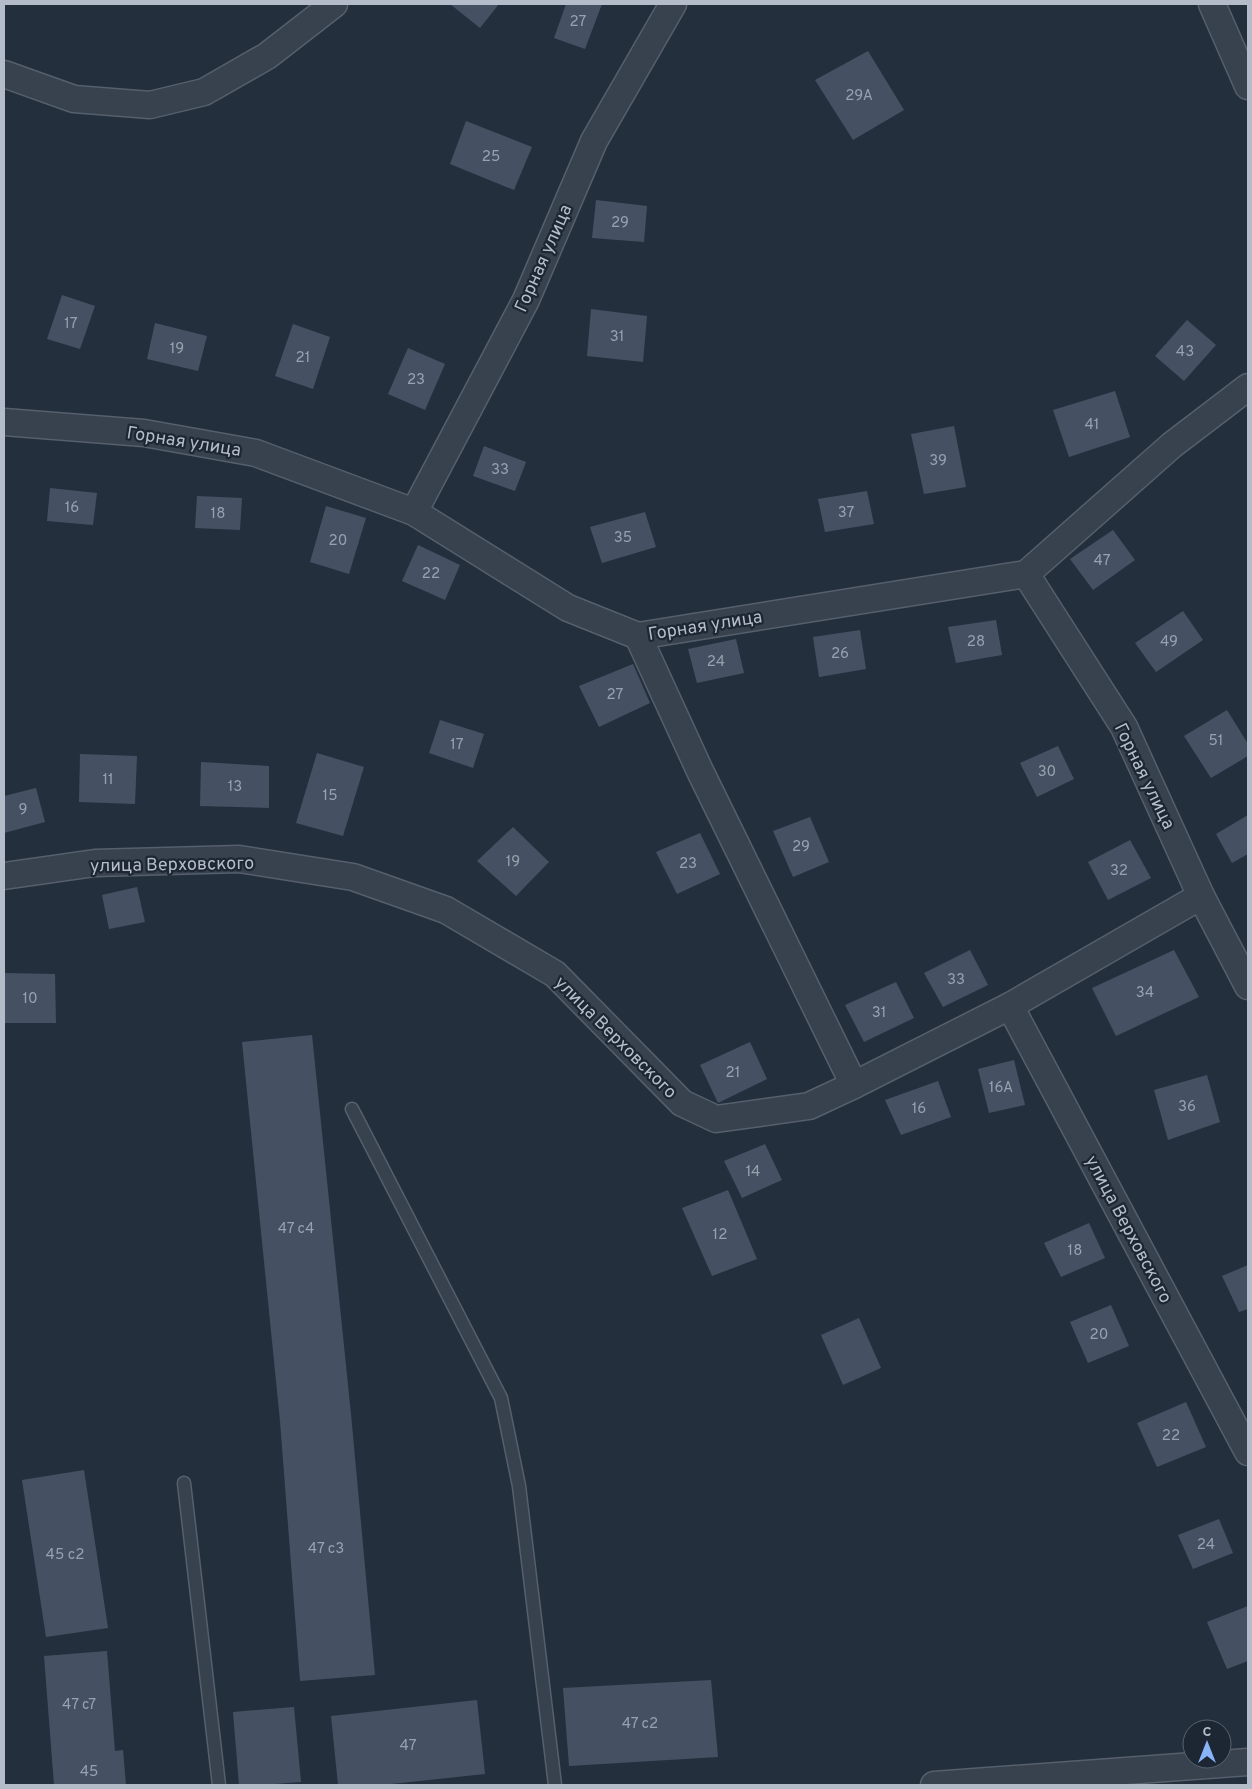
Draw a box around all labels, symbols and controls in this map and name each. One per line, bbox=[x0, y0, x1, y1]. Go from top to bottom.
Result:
house number: 27 bbox=[570, 13, 587, 32]
house number: 29А bbox=[845, 87, 873, 106]
house number: 25 bbox=[482, 148, 500, 167]
street label: Горная улица bbox=[510, 201, 578, 316]
house number: 29 bbox=[611, 214, 629, 233]
house number: 17 bbox=[64, 315, 78, 334]
house number: 31 bbox=[610, 328, 624, 347]
house number: 19 bbox=[170, 340, 184, 359]
house number: 43 bbox=[1176, 343, 1194, 362]
house number: 21 bbox=[296, 349, 310, 368]
house number: 23 bbox=[407, 371, 425, 390]
house number: 41 bbox=[1085, 416, 1099, 435]
street label: Горная улица bbox=[125, 422, 243, 463]
house number: 39 bbox=[929, 452, 947, 471]
house number: 33 bbox=[491, 461, 509, 480]
house number: 16 bbox=[65, 499, 79, 518]
house number: 37 bbox=[838, 504, 855, 523]
house number: 18 bbox=[211, 505, 225, 524]
house number: 35 bbox=[614, 529, 632, 548]
house number: 20 bbox=[329, 532, 347, 551]
house number: 47 bbox=[1094, 552, 1111, 571]
house number: 22 bbox=[422, 565, 440, 584]
street label: Горная улица bbox=[646, 606, 764, 647]
house number: 28 bbox=[967, 633, 985, 652]
house number: 49 bbox=[1160, 633, 1178, 652]
house number: 26 bbox=[831, 645, 849, 664]
house number: 24 bbox=[707, 653, 725, 672]
house number: 27 bbox=[607, 686, 624, 705]
street label: Горная улица bbox=[1108, 720, 1179, 834]
house number: 51 bbox=[1209, 732, 1223, 751]
house number: 17 bbox=[450, 736, 464, 755]
house number: 30 bbox=[1038, 763, 1056, 782]
house number: 11 bbox=[102, 771, 114, 790]
house number: 13 bbox=[228, 778, 242, 797]
house number: 15 bbox=[323, 787, 337, 806]
house number: 9 bbox=[19, 801, 27, 820]
house number: 29 bbox=[792, 838, 810, 857]
street label: улица Верховского bbox=[90, 853, 254, 878]
house number: 19 bbox=[506, 853, 520, 872]
house number: 23 bbox=[679, 855, 697, 874]
house number: 32 bbox=[1110, 862, 1128, 881]
house number: 33 bbox=[947, 971, 965, 990]
street label: улица Верховского bbox=[549, 972, 681, 1104]
house number: 34 bbox=[1136, 984, 1154, 1003]
house number: 10 bbox=[22, 990, 38, 1009]
house number: 31 bbox=[872, 1004, 886, 1023]
house number: 21 bbox=[726, 1064, 740, 1083]
house number: 16А bbox=[989, 1079, 1013, 1098]
house number: 36 bbox=[1178, 1098, 1196, 1117]
house number: 16 bbox=[912, 1100, 926, 1119]
street label: улица Верховского bbox=[1079, 1152, 1176, 1308]
house number: 14 bbox=[746, 1163, 760, 1182]
house number: 47 с4 bbox=[278, 1220, 314, 1239]
house number: 12 bbox=[713, 1226, 727, 1245]
house number: 18 bbox=[1068, 1242, 1082, 1261]
house number: 20 bbox=[1090, 1326, 1108, 1345]
house number: 22 bbox=[1162, 1427, 1180, 1446]
house number: 24 bbox=[1197, 1536, 1215, 1555]
house number: 47 с3 bbox=[308, 1540, 344, 1559]
house number: 45 с2 bbox=[46, 1546, 84, 1565]
house number: 47 с7 bbox=[62, 1696, 96, 1715]
house number: 47 с2 bbox=[622, 1715, 658, 1734]
north arrow bbox=[1182, 1719, 1232, 1769]
text: С bbox=[1203, 1724, 1212, 1741]
house number: 47 bbox=[400, 1737, 417, 1756]
house number: 45 bbox=[80, 1763, 98, 1782]

